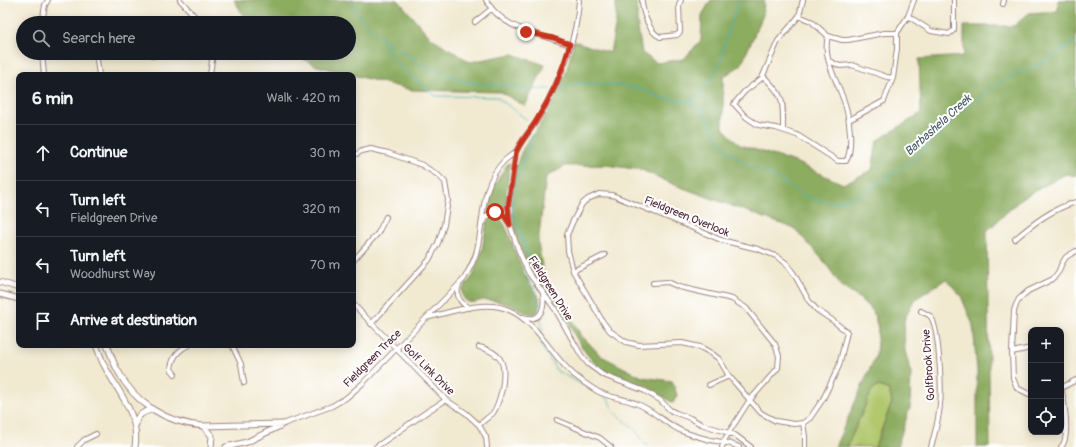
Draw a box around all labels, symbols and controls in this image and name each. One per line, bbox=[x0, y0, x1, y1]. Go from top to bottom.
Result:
search box bbox=[16, 16, 356, 60]
route end bbox=[517, 23, 535, 41]
icon: search bbox=[30, 27, 52, 49]
text: Search here bbox=[62, 29, 135, 48]
text: 6 min bbox=[32, 88, 73, 109]
text: Walk · 420 m bbox=[266, 90, 340, 106]
water label: Barbashela Creek bbox=[902, 91, 975, 159]
icon: ahead bbox=[32, 142, 54, 164]
text: Continue bbox=[70, 143, 128, 162]
text: 30 m bbox=[310, 145, 340, 161]
text: Turn left bbox=[70, 191, 126, 210]
street label: Fieldgreen Overlook bbox=[642, 193, 732, 240]
icon: left bbox=[32, 198, 54, 220]
text: 320 m bbox=[302, 201, 340, 217]
route start bbox=[486, 203, 504, 221]
text: Fieldgreen Drive bbox=[70, 210, 157, 226]
text: Turn left bbox=[70, 247, 126, 266]
street label: Fieldgreen Drive bbox=[525, 253, 576, 324]
icon: left bbox=[32, 254, 54, 276]
text: 70 m bbox=[310, 257, 340, 273]
text: Woodhurst Way bbox=[70, 266, 155, 282]
icon: arrive bbox=[32, 310, 54, 332]
text: Arrive at destination bbox=[70, 311, 197, 330]
street label: Fieldgreen Trace bbox=[341, 326, 404, 390]
map controls bbox=[1028, 327, 1064, 435]
button: + bbox=[1028, 327, 1064, 363]
street label: Golfbrook Drive bbox=[919, 328, 937, 401]
street label: Golf Link Drive bbox=[400, 341, 457, 398]
button: − bbox=[1028, 363, 1064, 399]
button: locate bbox=[1028, 399, 1064, 435]

